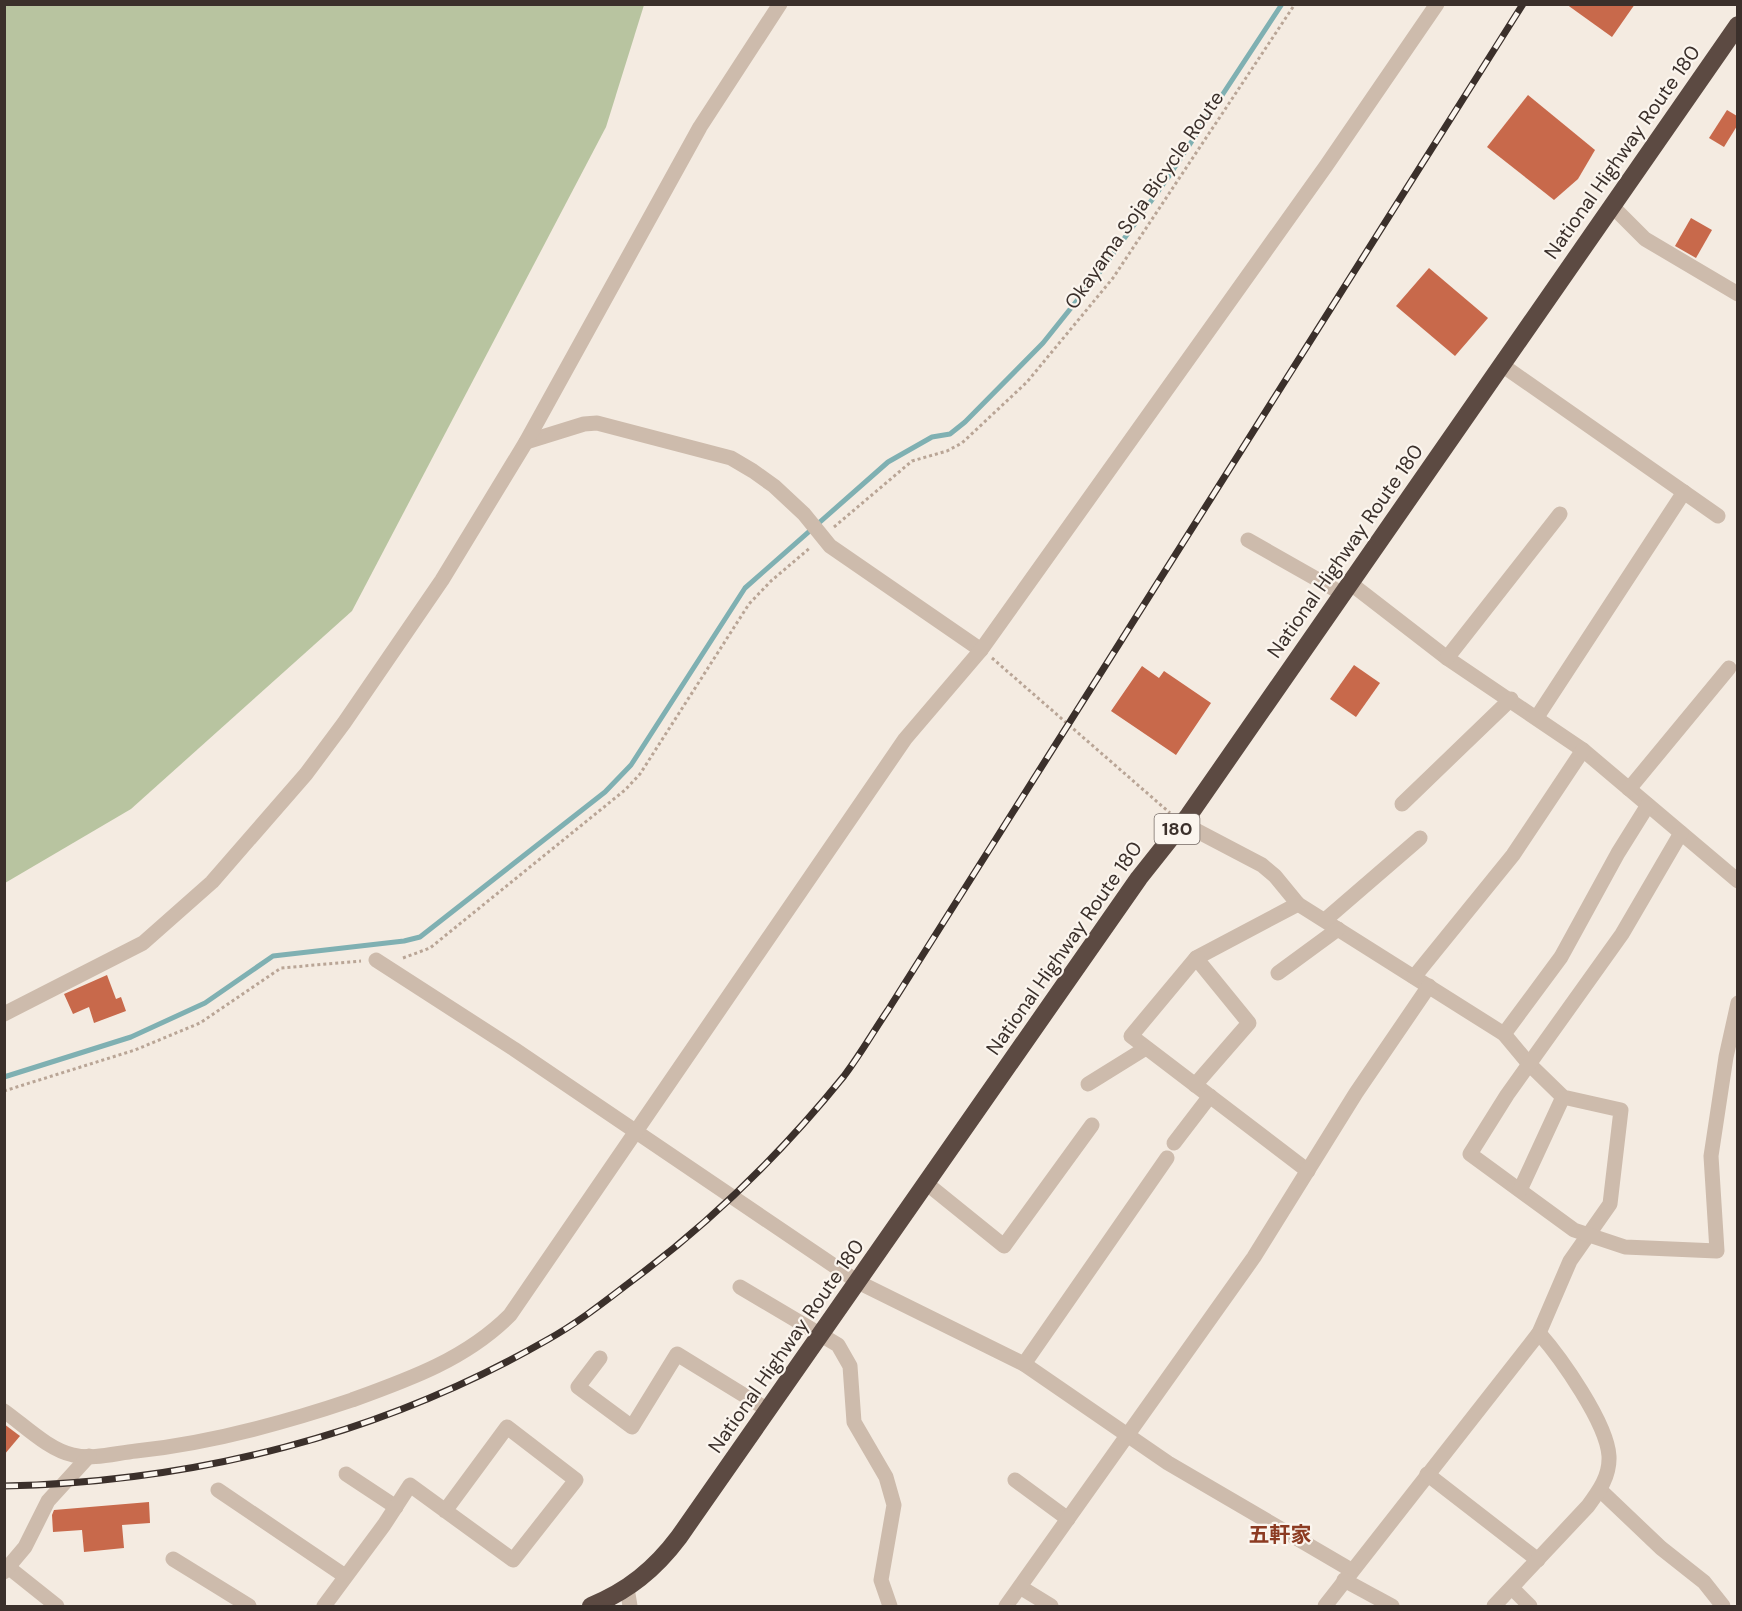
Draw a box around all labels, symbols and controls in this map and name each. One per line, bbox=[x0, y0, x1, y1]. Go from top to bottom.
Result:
street label: National Highway Route 180 bbox=[1538, 40, 1706, 264]
street label: Okayama Soja Bicycle Route bbox=[1059, 86, 1229, 314]
street label: National Highway Route 180 bbox=[1261, 439, 1429, 663]
road number: 180 bbox=[1154, 814, 1200, 844]
street label: National Highway Route 180 bbox=[980, 836, 1148, 1060]
street label: National Highway Route 180 bbox=[702, 1234, 870, 1458]
district label: 五軒家 bbox=[1249, 1521, 1312, 1549]

